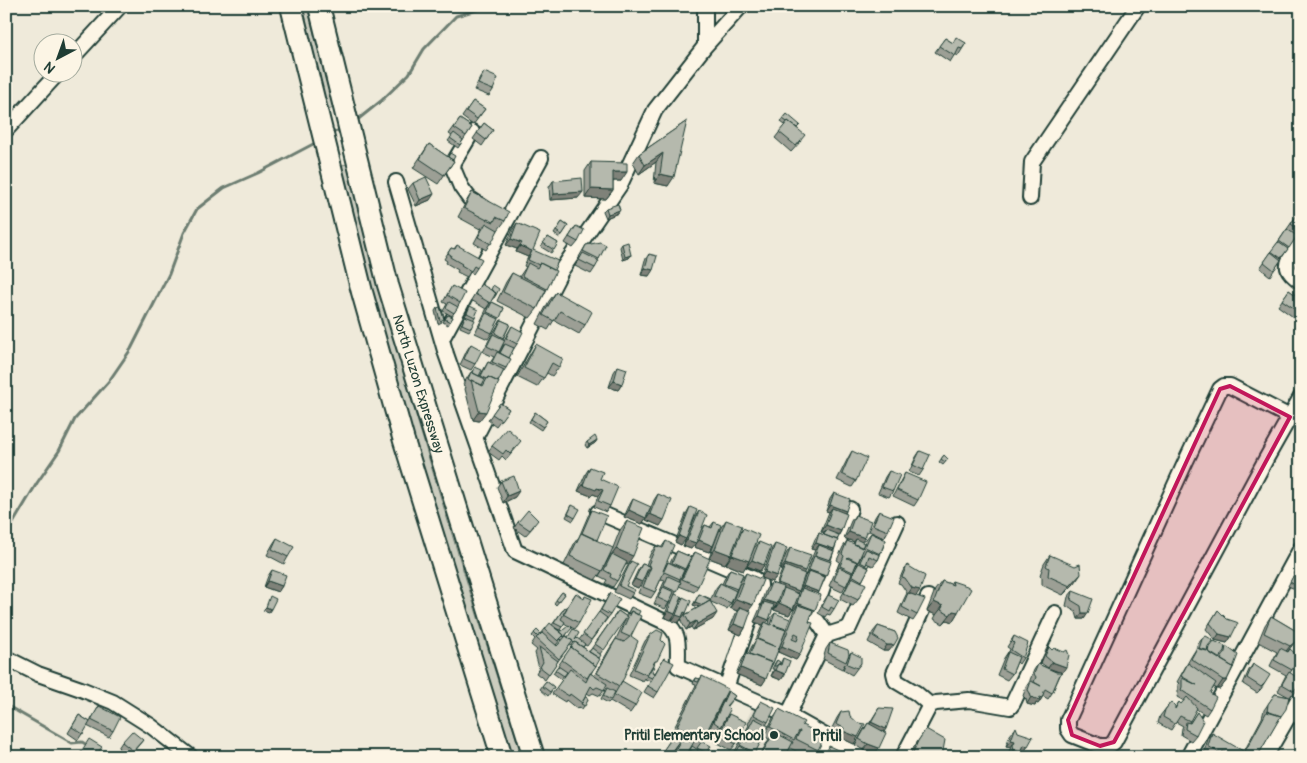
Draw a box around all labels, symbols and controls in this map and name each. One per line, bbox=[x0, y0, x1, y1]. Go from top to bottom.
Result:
north arrow bbox=[32, 32, 82, 82]
text: N bbox=[41, 58, 59, 77]
street label: North Luzon Expressway bbox=[389, 313, 448, 456]
district label: Pritil bbox=[812, 726, 842, 746]
place label: Pritil Elementary School bbox=[624, 727, 764, 744]
marker: Pritil Elementary School bbox=[768, 729, 780, 741]

